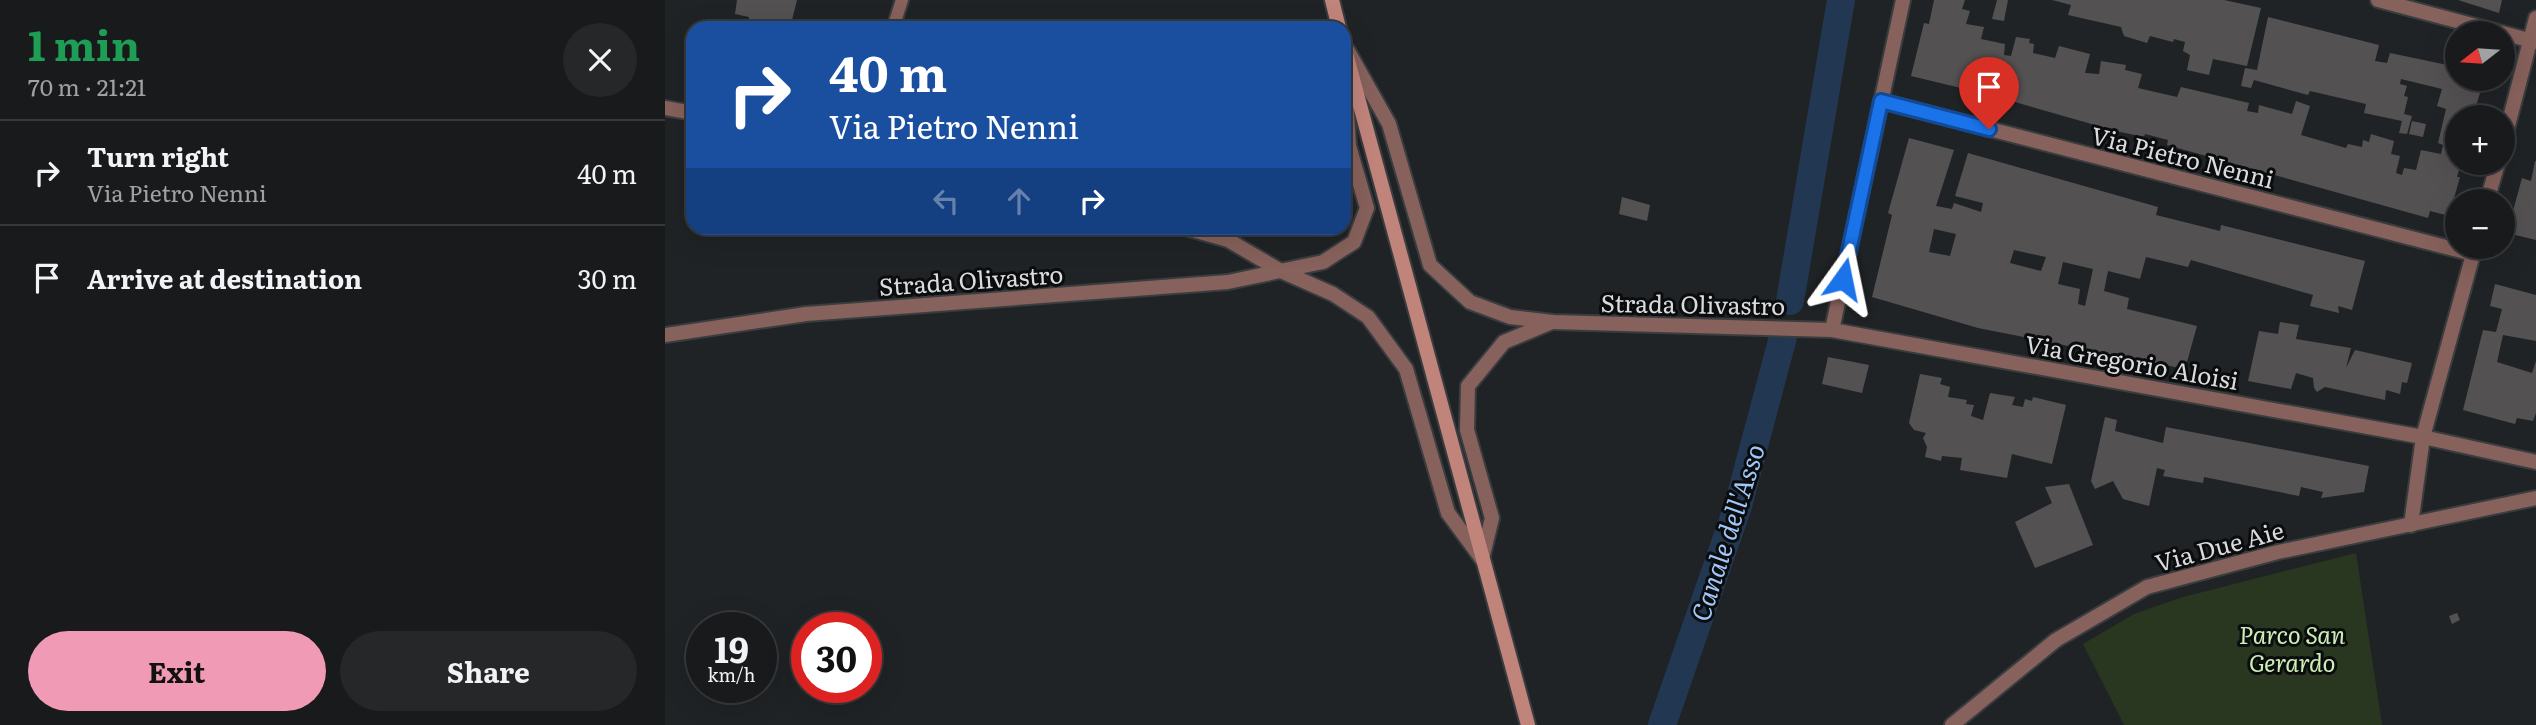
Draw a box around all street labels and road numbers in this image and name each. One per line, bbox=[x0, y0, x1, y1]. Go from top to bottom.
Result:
street label: Via Pietro Nenni bbox=[2088, 116, 2278, 196]
street label: Strada Olivastro bbox=[878, 255, 1064, 303]
street label: Strada Olivastro bbox=[1600, 284, 1786, 322]
street label: Via Gregorio Aloisi bbox=[2023, 325, 2241, 397]
street label: Via Due Aie bbox=[2151, 511, 2287, 579]

